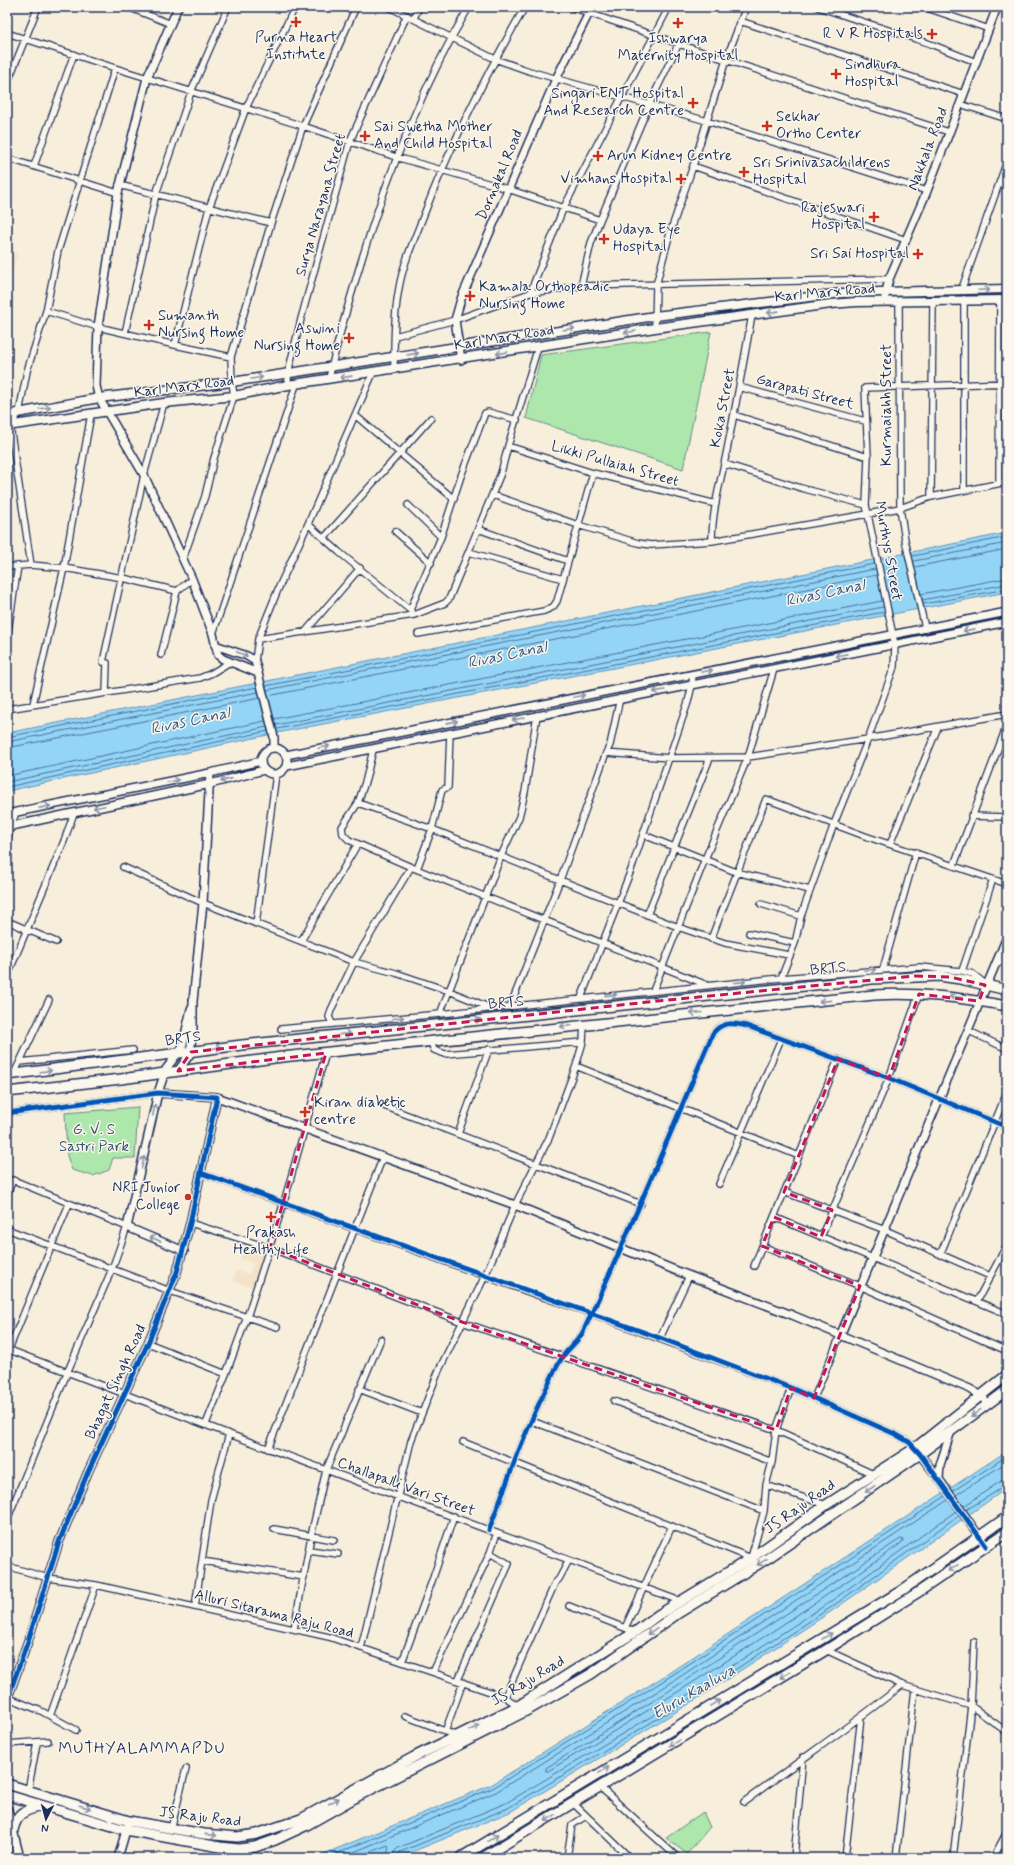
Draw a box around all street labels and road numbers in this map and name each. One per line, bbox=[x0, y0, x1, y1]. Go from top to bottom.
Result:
street label: Nakkala Road bbox=[903, 104, 953, 194]
street label: Dornakal Road bbox=[472, 127, 528, 223]
street label: Surya Narayana Street bbox=[291, 131, 351, 279]
street label: Karl Marx Road bbox=[774, 279, 876, 307]
street label: Karl Marx Road bbox=[453, 320, 555, 356]
street label: Kurmaiahh Street bbox=[877, 344, 897, 466]
street label: Koka Street bbox=[705, 367, 741, 449]
street label: Garapati Street bbox=[754, 369, 856, 415]
street label: Karl Marx Road bbox=[133, 371, 235, 403]
street label: Likki Pullaiah Street bbox=[549, 436, 682, 492]
street label: Murthys Street bbox=[869, 500, 907, 602]
street label: BRTS bbox=[809, 957, 847, 981]
street label: BRTS bbox=[487, 991, 525, 1015]
street label: BRTS bbox=[164, 1027, 202, 1051]
street label: Bhagat Singh Road bbox=[81, 1321, 152, 1443]
street label: Challapalli Vari Street bbox=[334, 1453, 478, 1521]
street label: JS Raju Road bbox=[761, 1475, 839, 1539]
street label: Alluri Sitarama Raju Road bbox=[192, 1585, 356, 1643]
street label: JS Raju Road bbox=[488, 1651, 568, 1711]
street label: JS Raju Road bbox=[158, 1802, 242, 1832]

